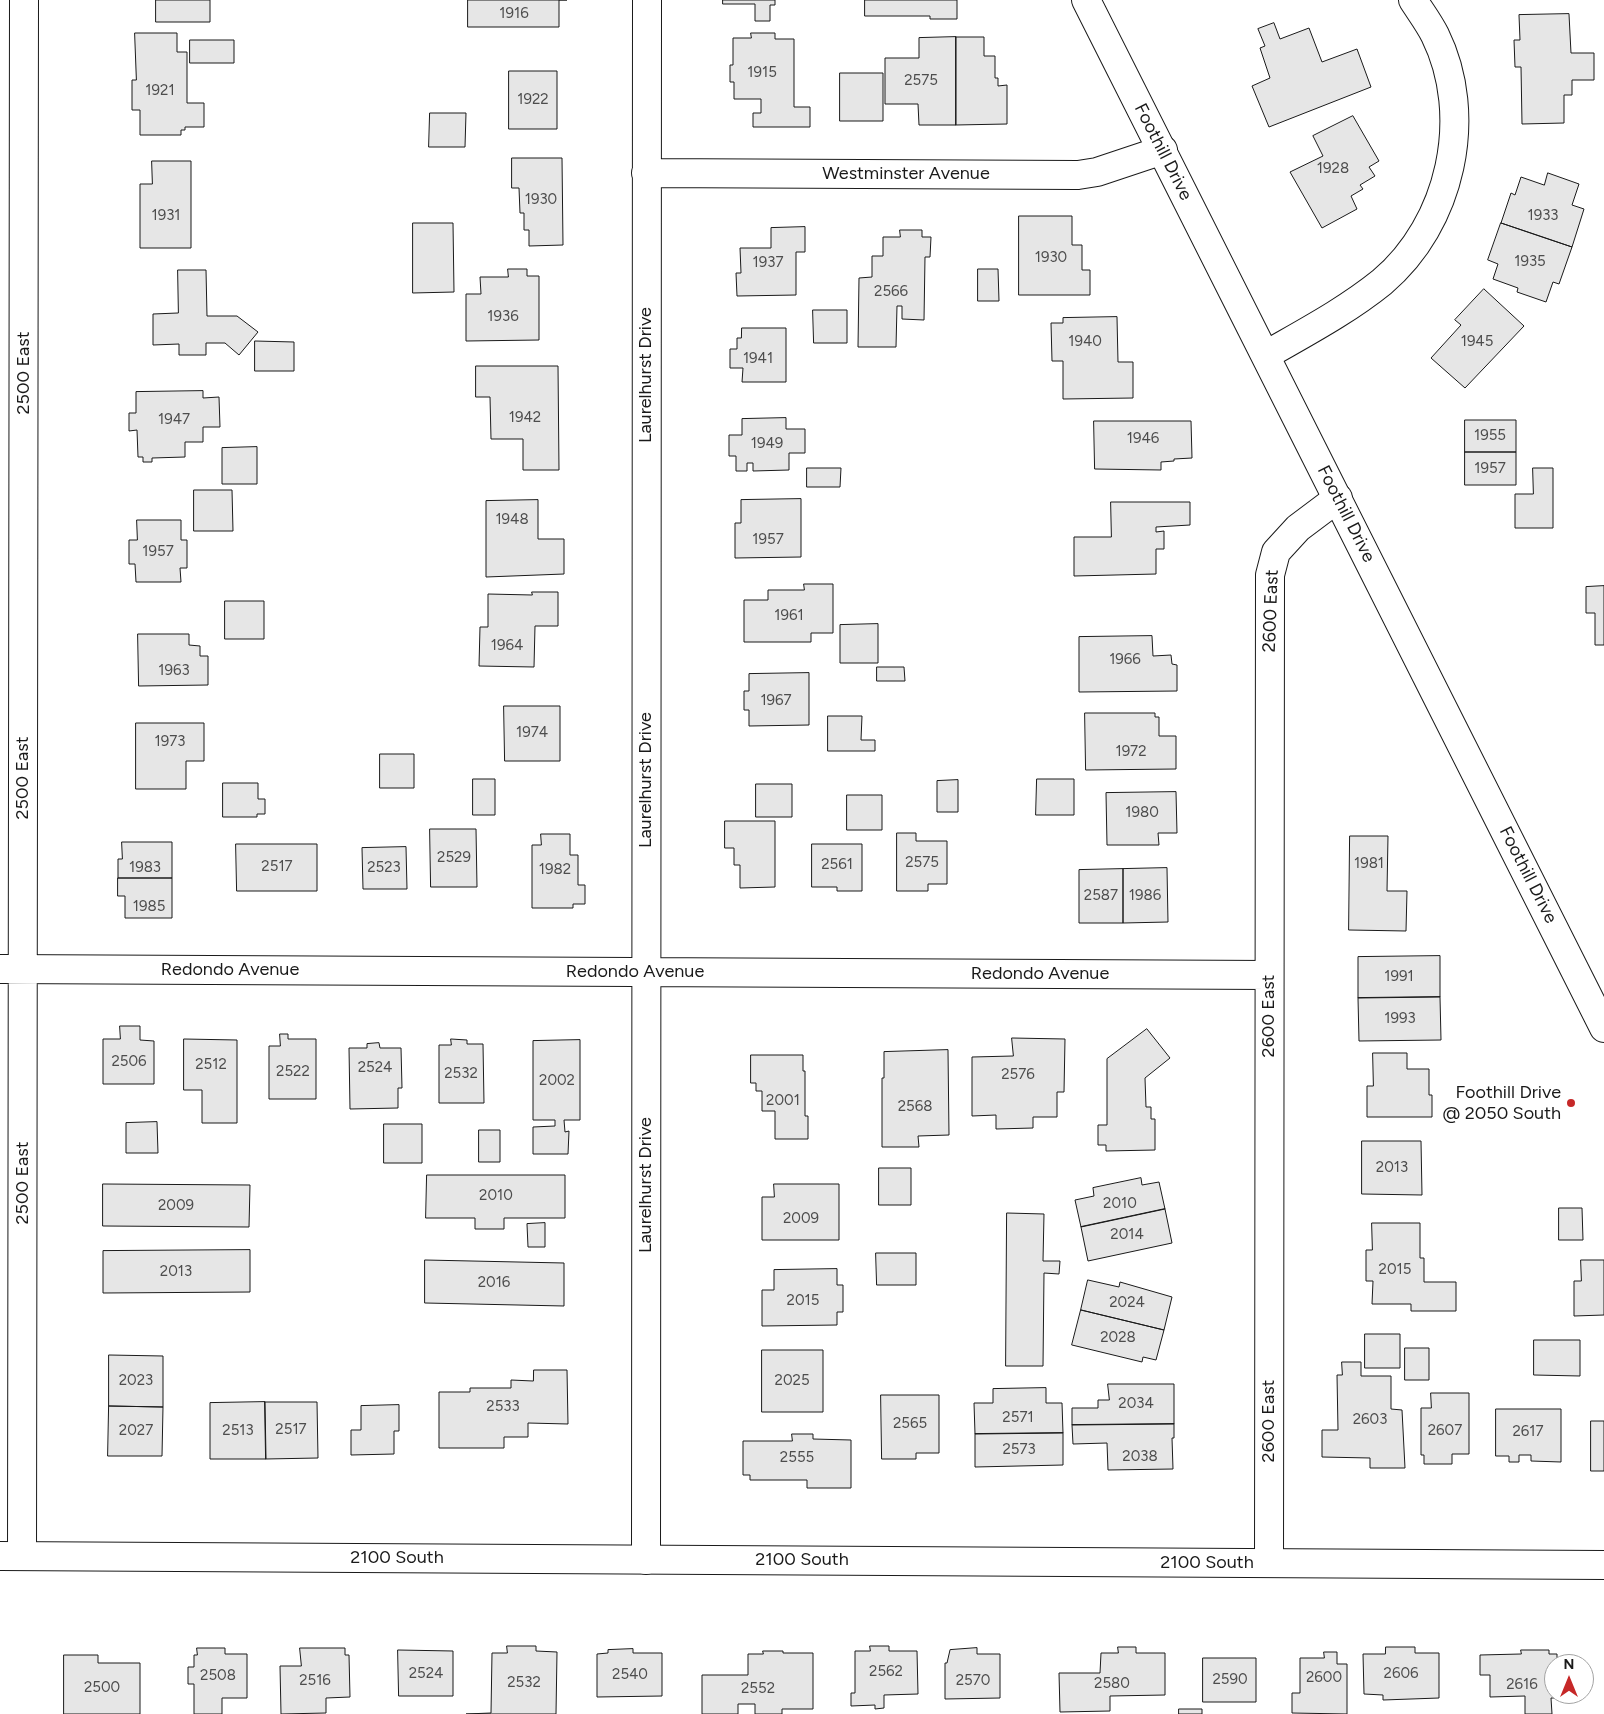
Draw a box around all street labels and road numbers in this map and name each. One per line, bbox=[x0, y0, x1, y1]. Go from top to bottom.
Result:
street label: Foothill Drive bbox=[1129, 100, 1197, 204]
street label: Westminster Avenue bbox=[822, 163, 990, 185]
street label: Laurelhurst Drive bbox=[635, 307, 657, 443]
street label: 2500 East bbox=[13, 332, 35, 414]
street label: Foothill Drive bbox=[1312, 462, 1380, 566]
street label: 2600 East bbox=[1259, 569, 1283, 653]
street label: Laurelhurst Drive bbox=[635, 712, 657, 848]
street label: 2500 East bbox=[12, 737, 34, 819]
street label: Foothill Drive bbox=[1494, 823, 1562, 927]
street label: Redondo Avenue bbox=[161, 959, 299, 981]
street label: Redondo Avenue bbox=[566, 961, 704, 983]
street label: Redondo Avenue bbox=[971, 963, 1109, 985]
street label: 2600 East bbox=[1258, 975, 1280, 1057]
street label: Laurelhurst Drive bbox=[635, 1117, 657, 1253]
street label: 2500 East bbox=[12, 1142, 34, 1224]
street label: 2600 East bbox=[1258, 1380, 1280, 1462]
street label: 2100 South bbox=[350, 1547, 444, 1569]
street label: 2100 South bbox=[755, 1549, 849, 1571]
street label: 2100 South bbox=[1160, 1552, 1254, 1574]

